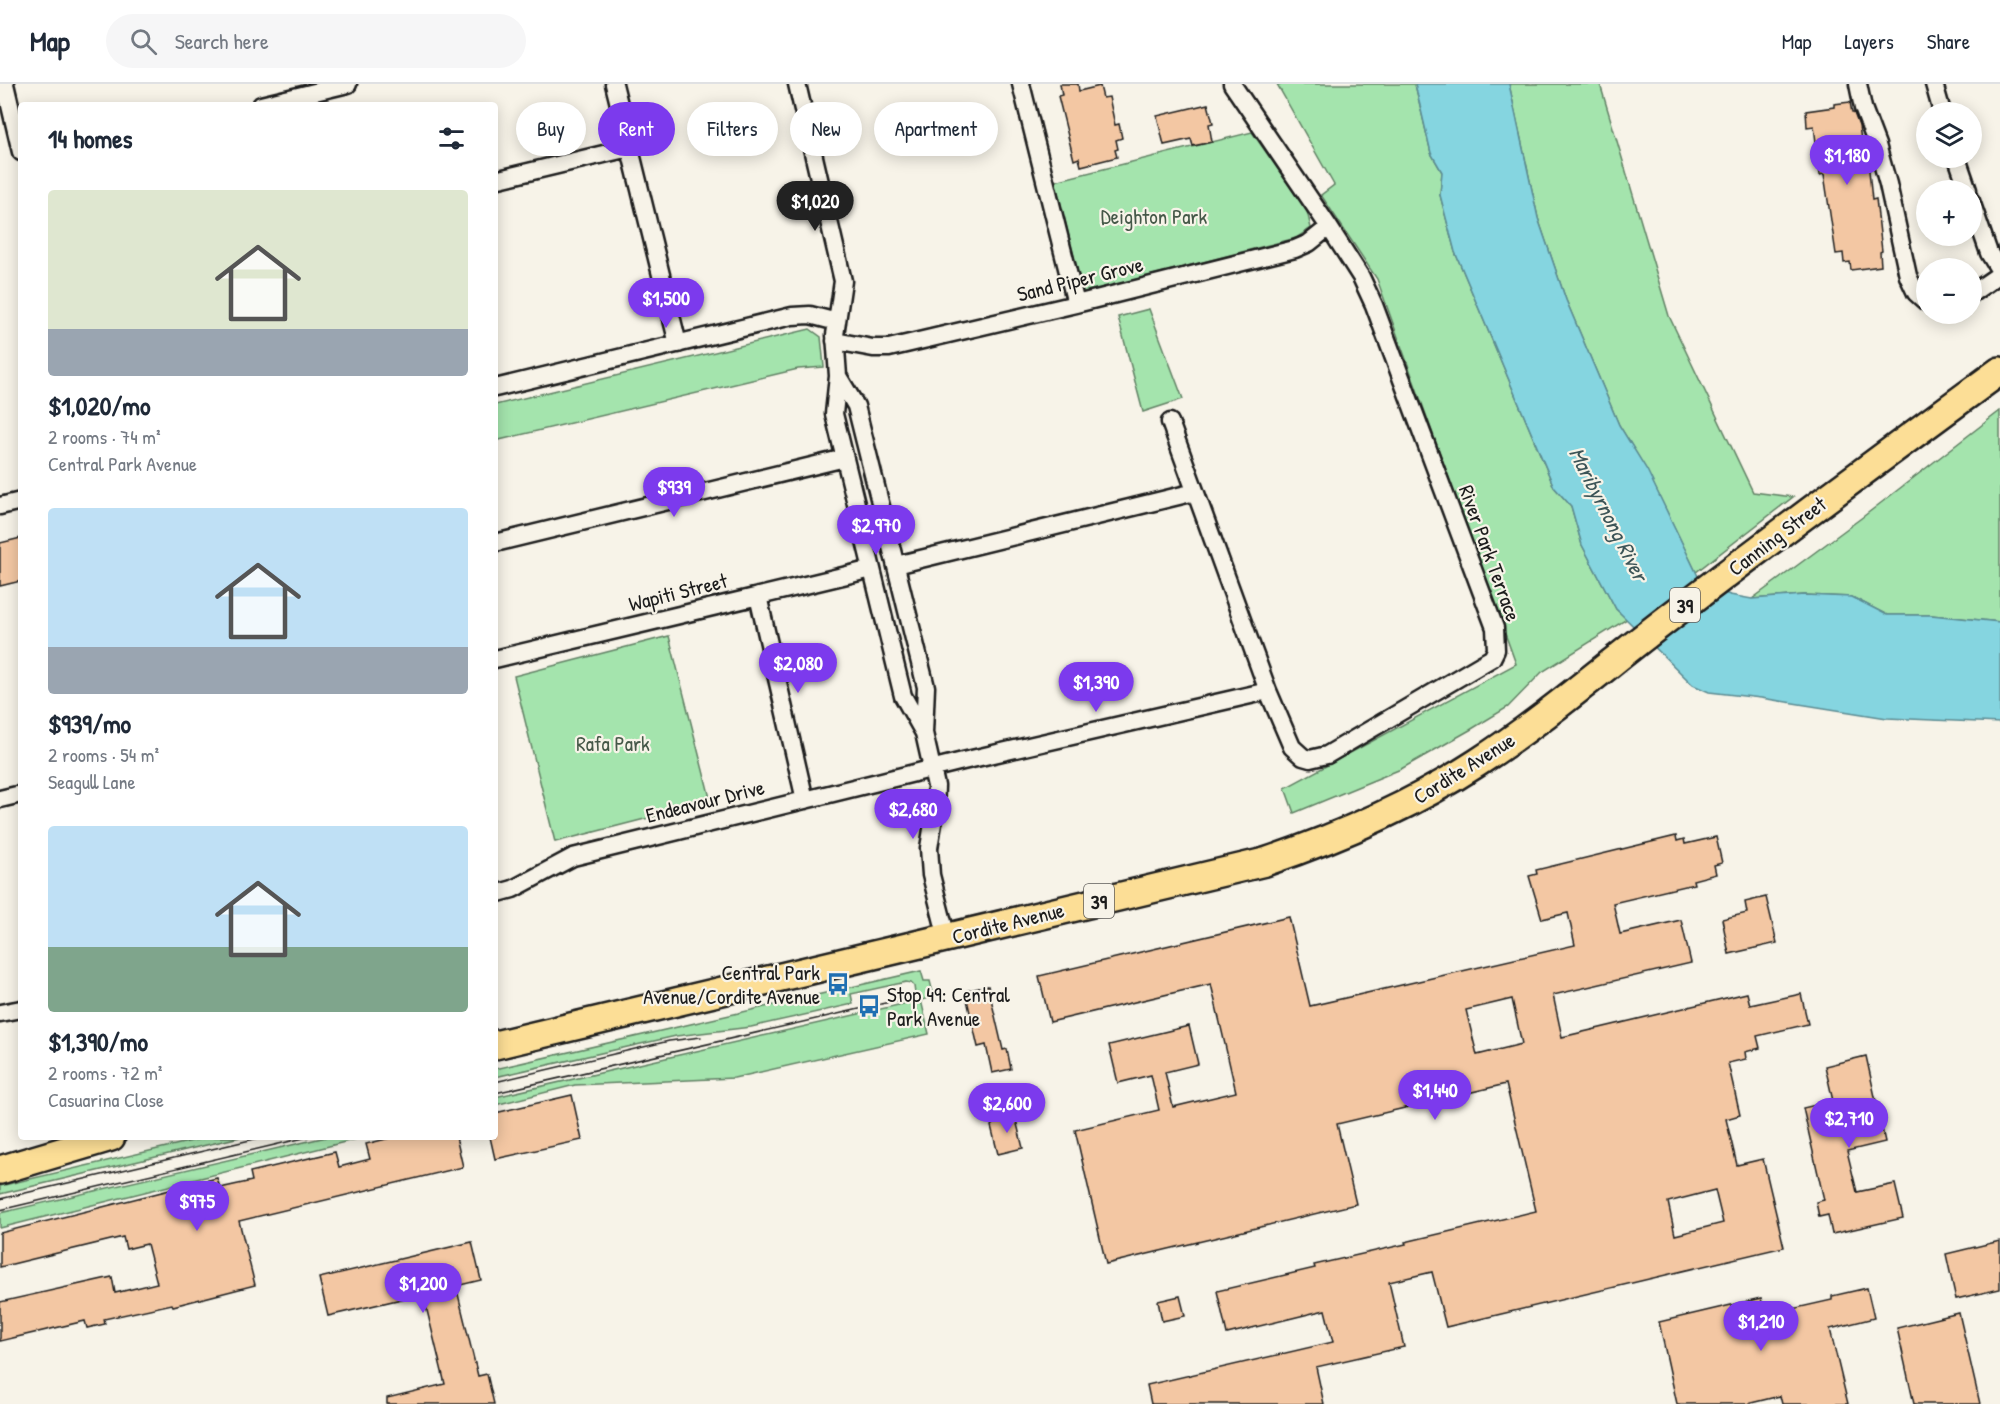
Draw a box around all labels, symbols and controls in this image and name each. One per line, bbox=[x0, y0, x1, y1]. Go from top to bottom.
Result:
search box bbox=[106, 14, 526, 68]
text: Map bbox=[30, 22, 70, 60]
icon: search bbox=[127, 25, 160, 58]
text: Search here bbox=[175, 26, 269, 56]
text: Map bbox=[1782, 27, 1811, 56]
text: Layers bbox=[1844, 27, 1894, 56]
text: Share bbox=[1927, 27, 1970, 56]
chip: Buy bbox=[516, 102, 586, 156]
chip: Rent bbox=[598, 102, 675, 156]
chip: Filters bbox=[687, 102, 778, 156]
chip: New bbox=[790, 102, 862, 156]
chip: Apartment bbox=[874, 102, 998, 156]
map controls bbox=[1916, 102, 1982, 324]
button: layers bbox=[1916, 102, 1982, 168]
text: 14 homes bbox=[48, 121, 133, 156]
icon: filters bbox=[435, 122, 468, 155]
pin: $1,180 bbox=[1798, 135, 1896, 186]
text: $1,180 bbox=[1824, 141, 1870, 168]
button: + bbox=[1916, 180, 1982, 246]
pin: $1,020 bbox=[766, 181, 864, 232]
text: $1,020 bbox=[791, 187, 839, 214]
park label: Deighton Park bbox=[1101, 202, 1207, 231]
icon: home bbox=[204, 229, 312, 337]
street label: Sand Piper Grove bbox=[1014, 249, 1146, 309]
button: − bbox=[1916, 258, 1982, 324]
pin: $1,500 bbox=[617, 278, 715, 329]
text: $1,500 bbox=[642, 284, 690, 311]
text: $1,020/mo bbox=[48, 388, 151, 423]
text: 2 rooms · 74 m² bbox=[48, 423, 160, 450]
water label: Maribyrnong River bbox=[1562, 442, 1657, 588]
text: Central Park Avenue bbox=[48, 450, 197, 477]
pin: $939 bbox=[638, 467, 710, 518]
text: $939 bbox=[657, 473, 691, 500]
street label: River Park Terrace bbox=[1452, 481, 1528, 625]
street label: Canning Street bbox=[1722, 489, 1833, 582]
pin: $2,970 bbox=[827, 505, 925, 556]
text: $2,970 bbox=[851, 511, 901, 538]
icon: home bbox=[204, 547, 312, 655]
street label: Wapiti Street bbox=[626, 566, 731, 618]
road number: 39 bbox=[1670, 588, 1700, 622]
pin: $2,080 bbox=[749, 643, 847, 694]
text: $2,080 bbox=[773, 649, 823, 676]
pin: $1,390 bbox=[1047, 662, 1145, 713]
text: $1,390 bbox=[1073, 668, 1119, 695]
text: $939/mo bbox=[48, 706, 131, 741]
street label: Cordite Avenue bbox=[1408, 725, 1520, 811]
park label: Rafa Park bbox=[576, 729, 650, 758]
text: 2 rooms · 54 m² bbox=[48, 741, 159, 768]
text: Seagull Lane bbox=[48, 768, 135, 795]
street label: Endeavour Drive bbox=[643, 772, 767, 830]
pin: $2,680 bbox=[864, 789, 962, 840]
text: $2,680 bbox=[888, 795, 938, 822]
icon: home bbox=[204, 865, 312, 973]
road number: 39 bbox=[1084, 884, 1114, 918]
street label: Cordite Avenue bbox=[949, 895, 1067, 951]
place label: Central Park Avenue/Cordite Avenue bbox=[643, 958, 820, 1011]
bus stop icon: Central Park Avenue/Cordite Avenue bbox=[825, 971, 851, 997]
place label: Stop 49: Central Park Avenue bbox=[887, 980, 1010, 1033]
bus stop icon: Stop 49: Central Park Avenue bbox=[856, 993, 882, 1019]
text: $1,390/mo bbox=[48, 1024, 148, 1059]
text: 2 rooms · 72 m² bbox=[48, 1059, 162, 1086]
pin: $1,440 bbox=[1386, 1070, 1484, 1121]
text: $1,440 bbox=[1412, 1076, 1458, 1103]
pin: $2,600 bbox=[958, 1083, 1056, 1134]
text: Casuarina Close bbox=[48, 1086, 164, 1113]
text: $2,600 bbox=[982, 1089, 1032, 1116]
pin: $2,710 bbox=[1800, 1098, 1898, 1149]
text: $2,710 bbox=[1824, 1104, 1874, 1131]
pin: $975 bbox=[161, 1181, 233, 1232]
text: $975 bbox=[179, 1187, 215, 1214]
pin: $1,200 bbox=[374, 1263, 472, 1314]
text: $1,200 bbox=[399, 1269, 447, 1296]
pin: $1,210 bbox=[1712, 1301, 1810, 1352]
text: $1,210 bbox=[1737, 1307, 1785, 1334]

